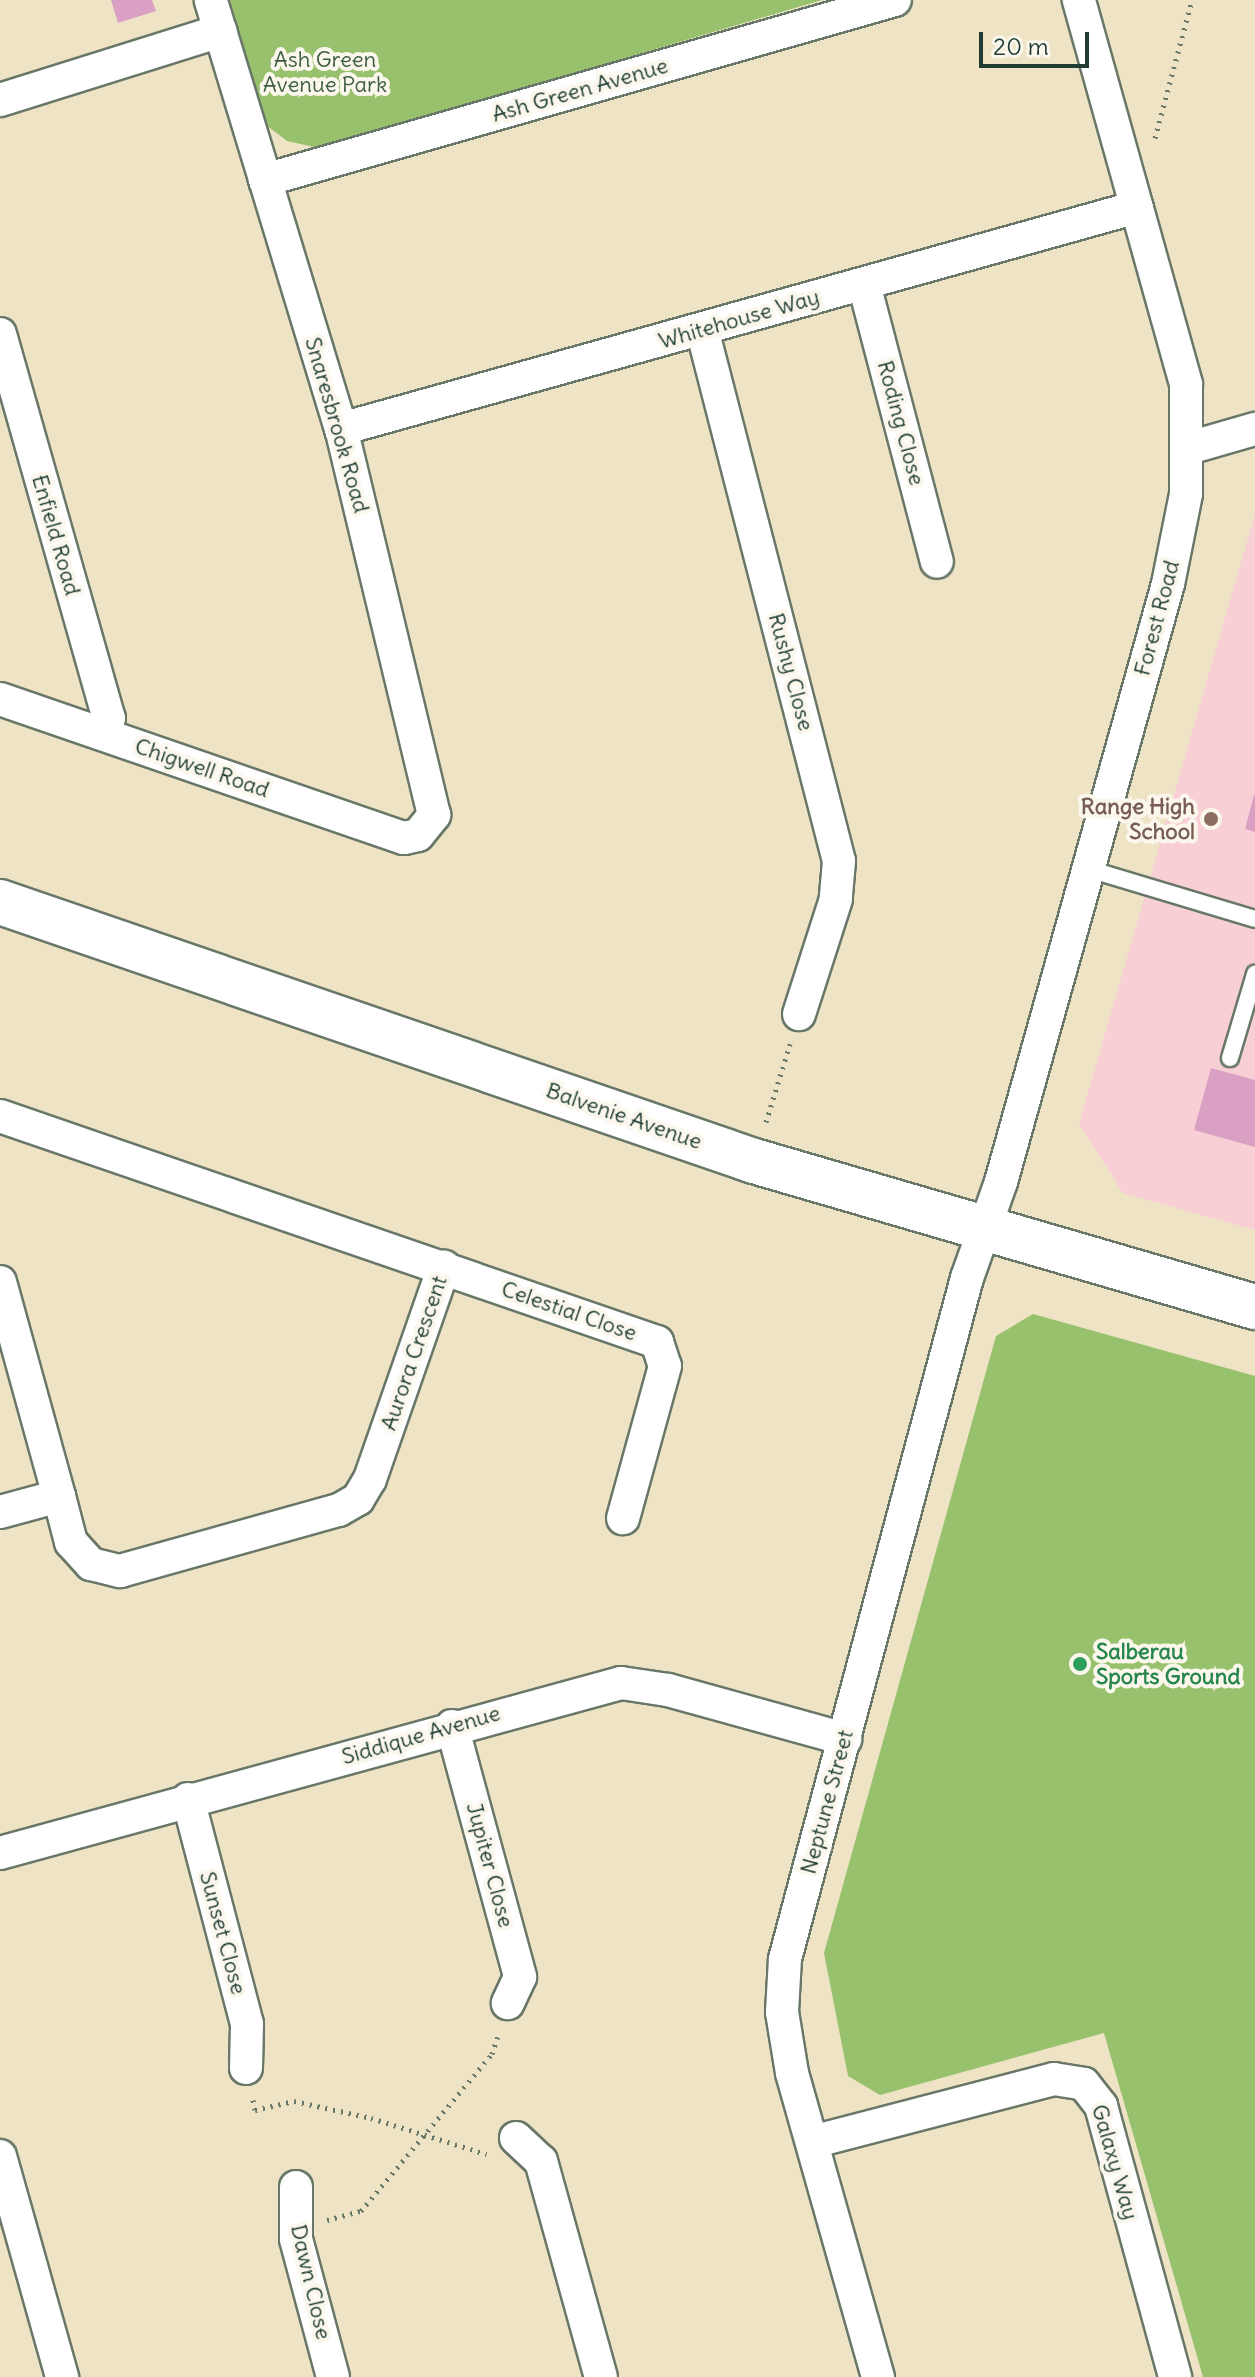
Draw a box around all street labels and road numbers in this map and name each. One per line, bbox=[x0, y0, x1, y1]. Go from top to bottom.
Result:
street label: Ash Green Avenue bbox=[489, 52, 671, 128]
street label: Whitehouse Way bbox=[656, 283, 822, 355]
street label: Snaresbrook Road bbox=[299, 334, 375, 516]
street label: Roding Close bbox=[872, 358, 930, 488]
street label: Enfield Road bbox=[26, 472, 86, 598]
street label: Forest Road bbox=[1129, 557, 1185, 679]
street label: Rushy Close bbox=[763, 610, 819, 734]
street label: Chigwell Road bbox=[131, 733, 273, 803]
street label: Balvenie Avenue bbox=[543, 1077, 705, 1155]
street label: Aurora Crescent bbox=[375, 1272, 453, 1434]
street label: Celestial Close bbox=[498, 1276, 640, 1346]
street label: Siddique Avenue bbox=[339, 1700, 503, 1770]
street label: Neptune Street bbox=[795, 1727, 859, 1877]
street label: Jupiter Close bbox=[461, 1800, 519, 1930]
street label: Sunset Close bbox=[194, 1869, 252, 1997]
street label: Galaxy Way bbox=[1086, 2101, 1144, 2223]
street label: Dawn Close bbox=[285, 2222, 337, 2342]

